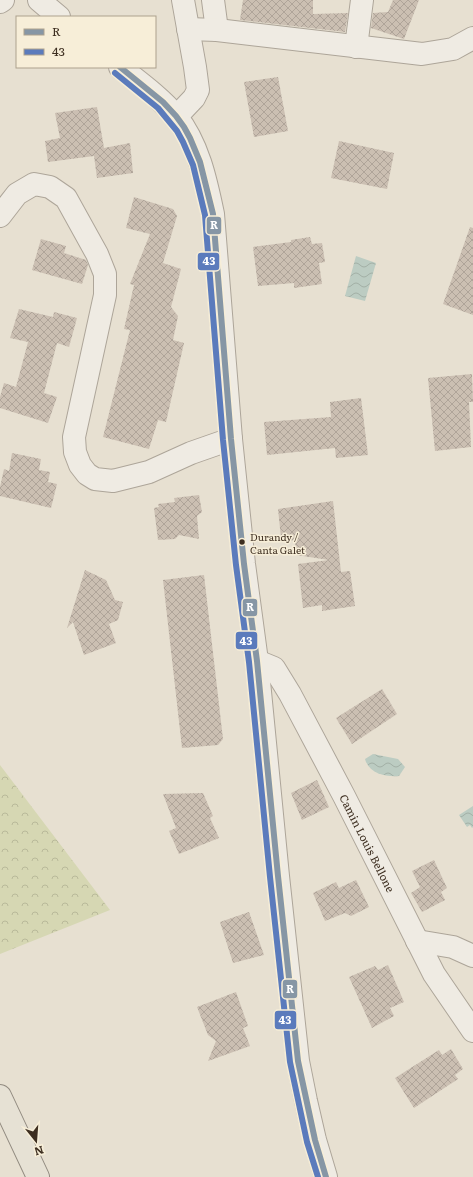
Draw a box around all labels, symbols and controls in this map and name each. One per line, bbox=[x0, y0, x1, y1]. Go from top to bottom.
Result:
legend bbox=[16, 16, 156, 68]
text: R bbox=[52, 22, 61, 40]
text: 43 bbox=[52, 42, 65, 60]
line badge: R bbox=[206, 216, 222, 235]
text: R bbox=[210, 216, 219, 232]
line badge: 43 bbox=[197, 252, 220, 271]
text: 43 bbox=[203, 252, 215, 268]
place label: Durandy / Canta Galet bbox=[250, 529, 305, 557]
marker: Durandy / Canta Galet bbox=[237, 537, 247, 547]
line badge: R bbox=[242, 598, 258, 617]
text: R bbox=[246, 598, 255, 614]
line badge: 43 bbox=[235, 631, 258, 650]
text: 43 bbox=[240, 632, 252, 648]
street label: Camin Louis Bellone bbox=[336, 791, 399, 895]
line badge: R bbox=[282, 979, 298, 999]
text: R bbox=[286, 980, 295, 996]
line badge: 43 bbox=[274, 1010, 297, 1030]
text: 43 bbox=[279, 1011, 291, 1027]
north arrow bbox=[16, 1121, 56, 1161]
text: N bbox=[32, 1143, 46, 1161]

